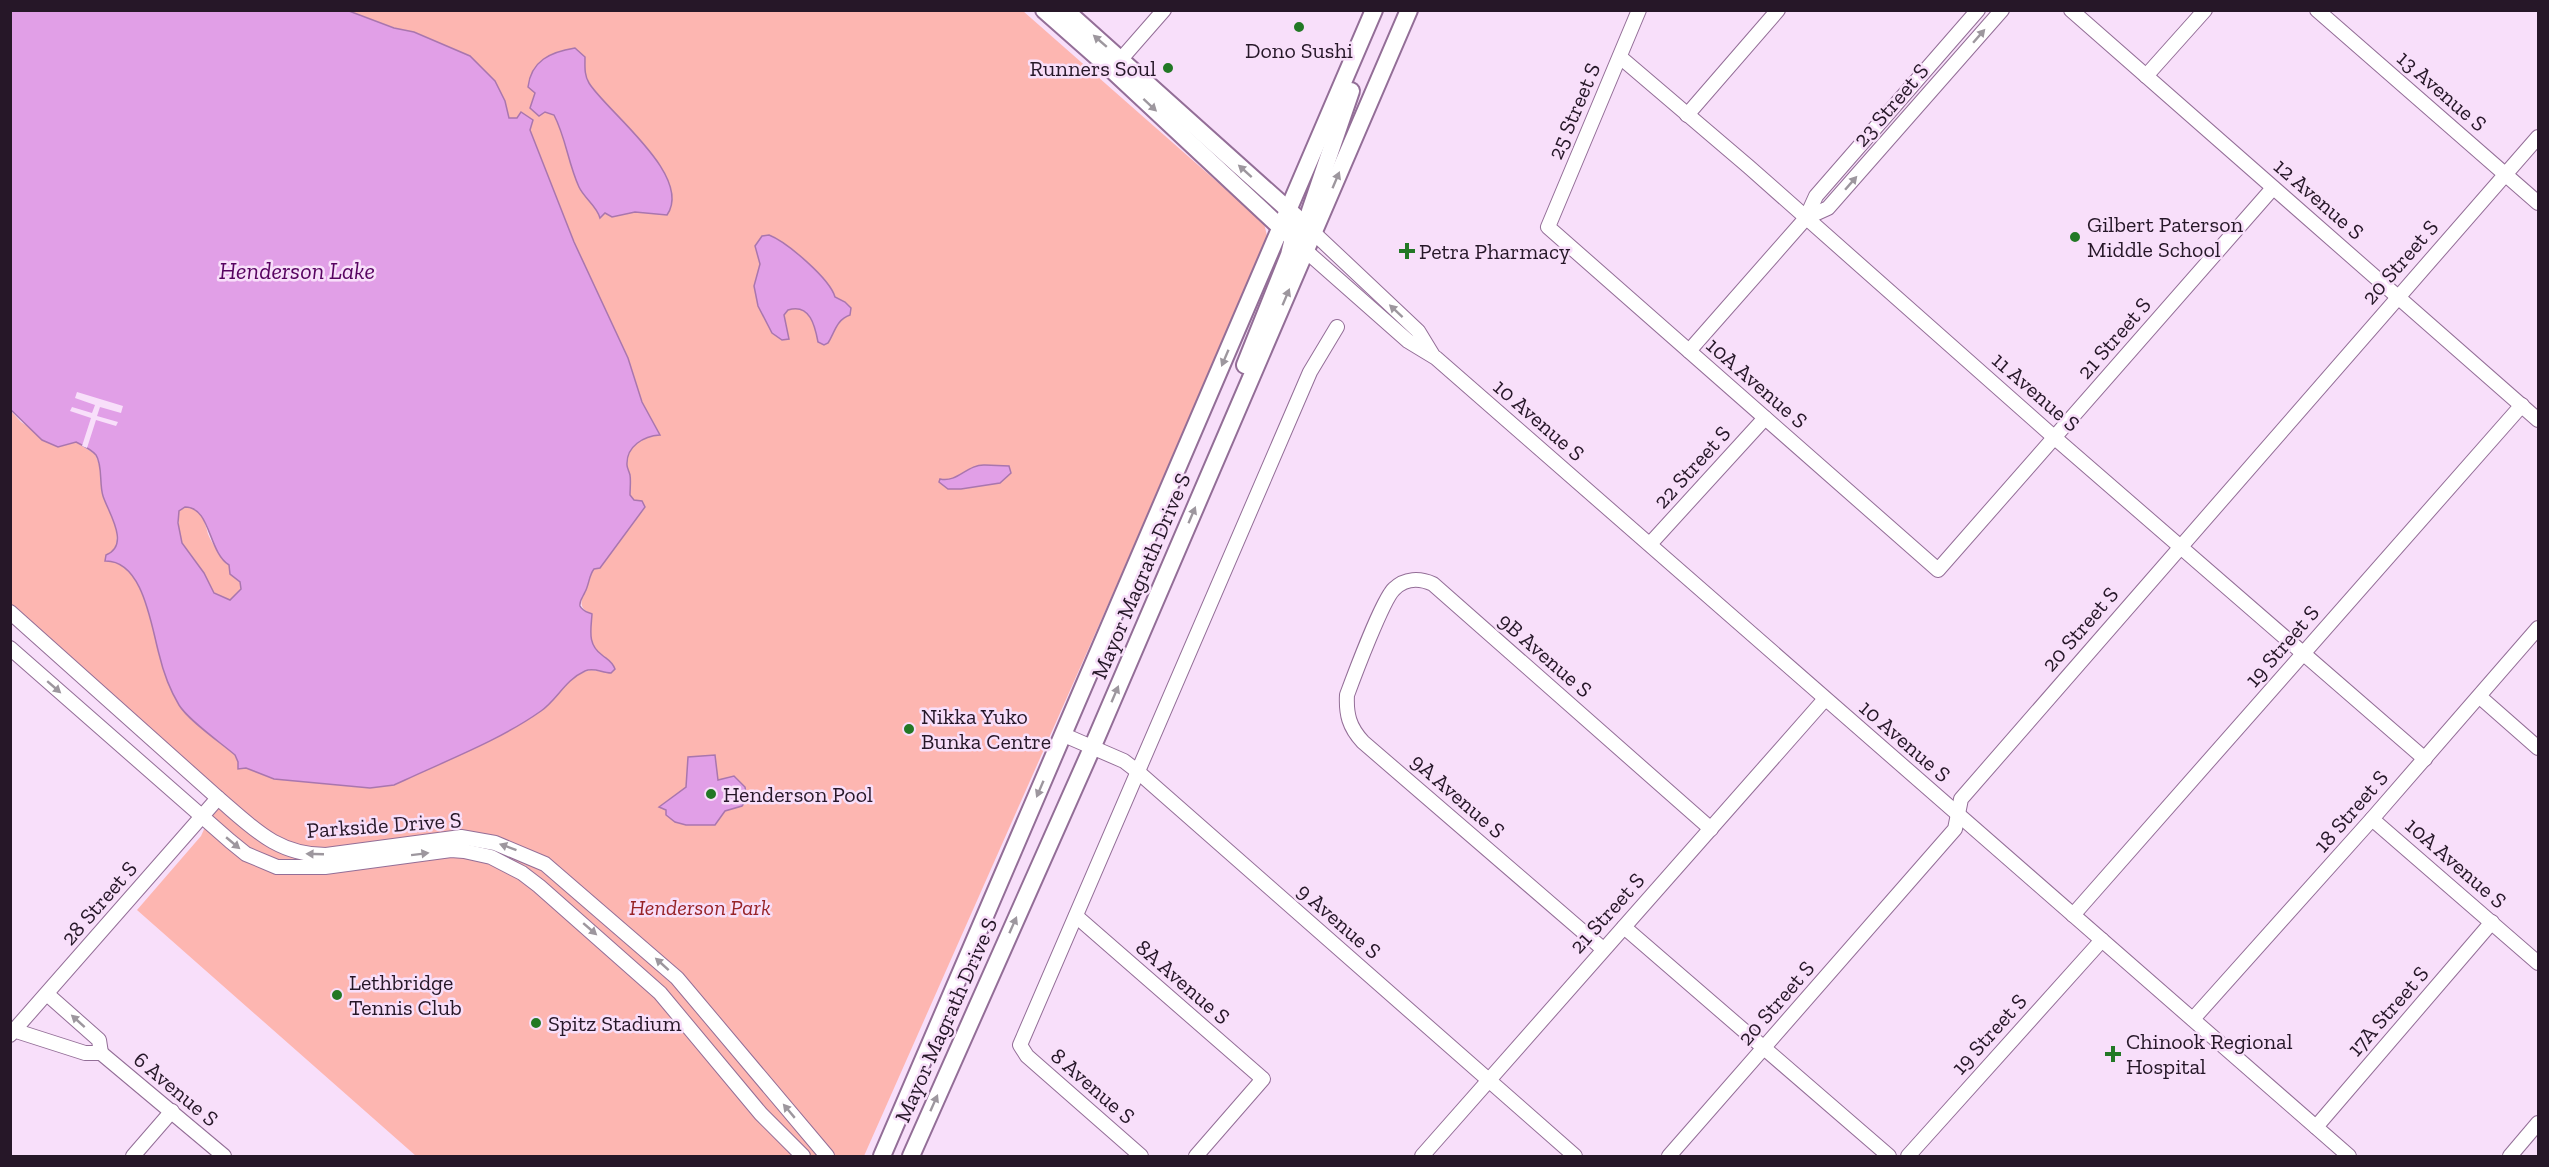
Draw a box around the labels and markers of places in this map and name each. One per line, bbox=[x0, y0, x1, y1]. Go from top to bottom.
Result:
marker: Dono Sushi bbox=[1292, 20, 1306, 34]
place label: Dono Sushi bbox=[1245, 37, 1353, 64]
place label: Runners Soul bbox=[1029, 55, 1156, 82]
marker: Runners Soul bbox=[1161, 61, 1175, 75]
place label: Gilbert Paterson Middle School bbox=[2087, 211, 2243, 263]
marker: Gilbert Paterson Middle School bbox=[2068, 230, 2082, 244]
place label: Petra Pharmacy bbox=[1419, 238, 1571, 265]
marker: Petra Pharmacy bbox=[1400, 244, 1414, 258]
place label: Nikka Yuko Bunka Centre bbox=[921, 703, 1051, 755]
marker: Nikka Yuko Bunka Centre bbox=[902, 722, 916, 736]
place label: Henderson Pool bbox=[723, 781, 873, 808]
marker: Henderson Pool bbox=[704, 787, 718, 801]
place label: Lethbridge Tennis Club bbox=[349, 969, 462, 1021]
marker: Lethbridge Tennis Club bbox=[330, 988, 344, 1002]
place label: Spitz Stadium bbox=[548, 1010, 681, 1037]
marker: Spitz Stadium bbox=[529, 1016, 543, 1030]
place label: Chinook Regional Hospital bbox=[2126, 1028, 2293, 1080]
marker: Chinook Regional Hospital bbox=[2104, 1045, 2122, 1063]

